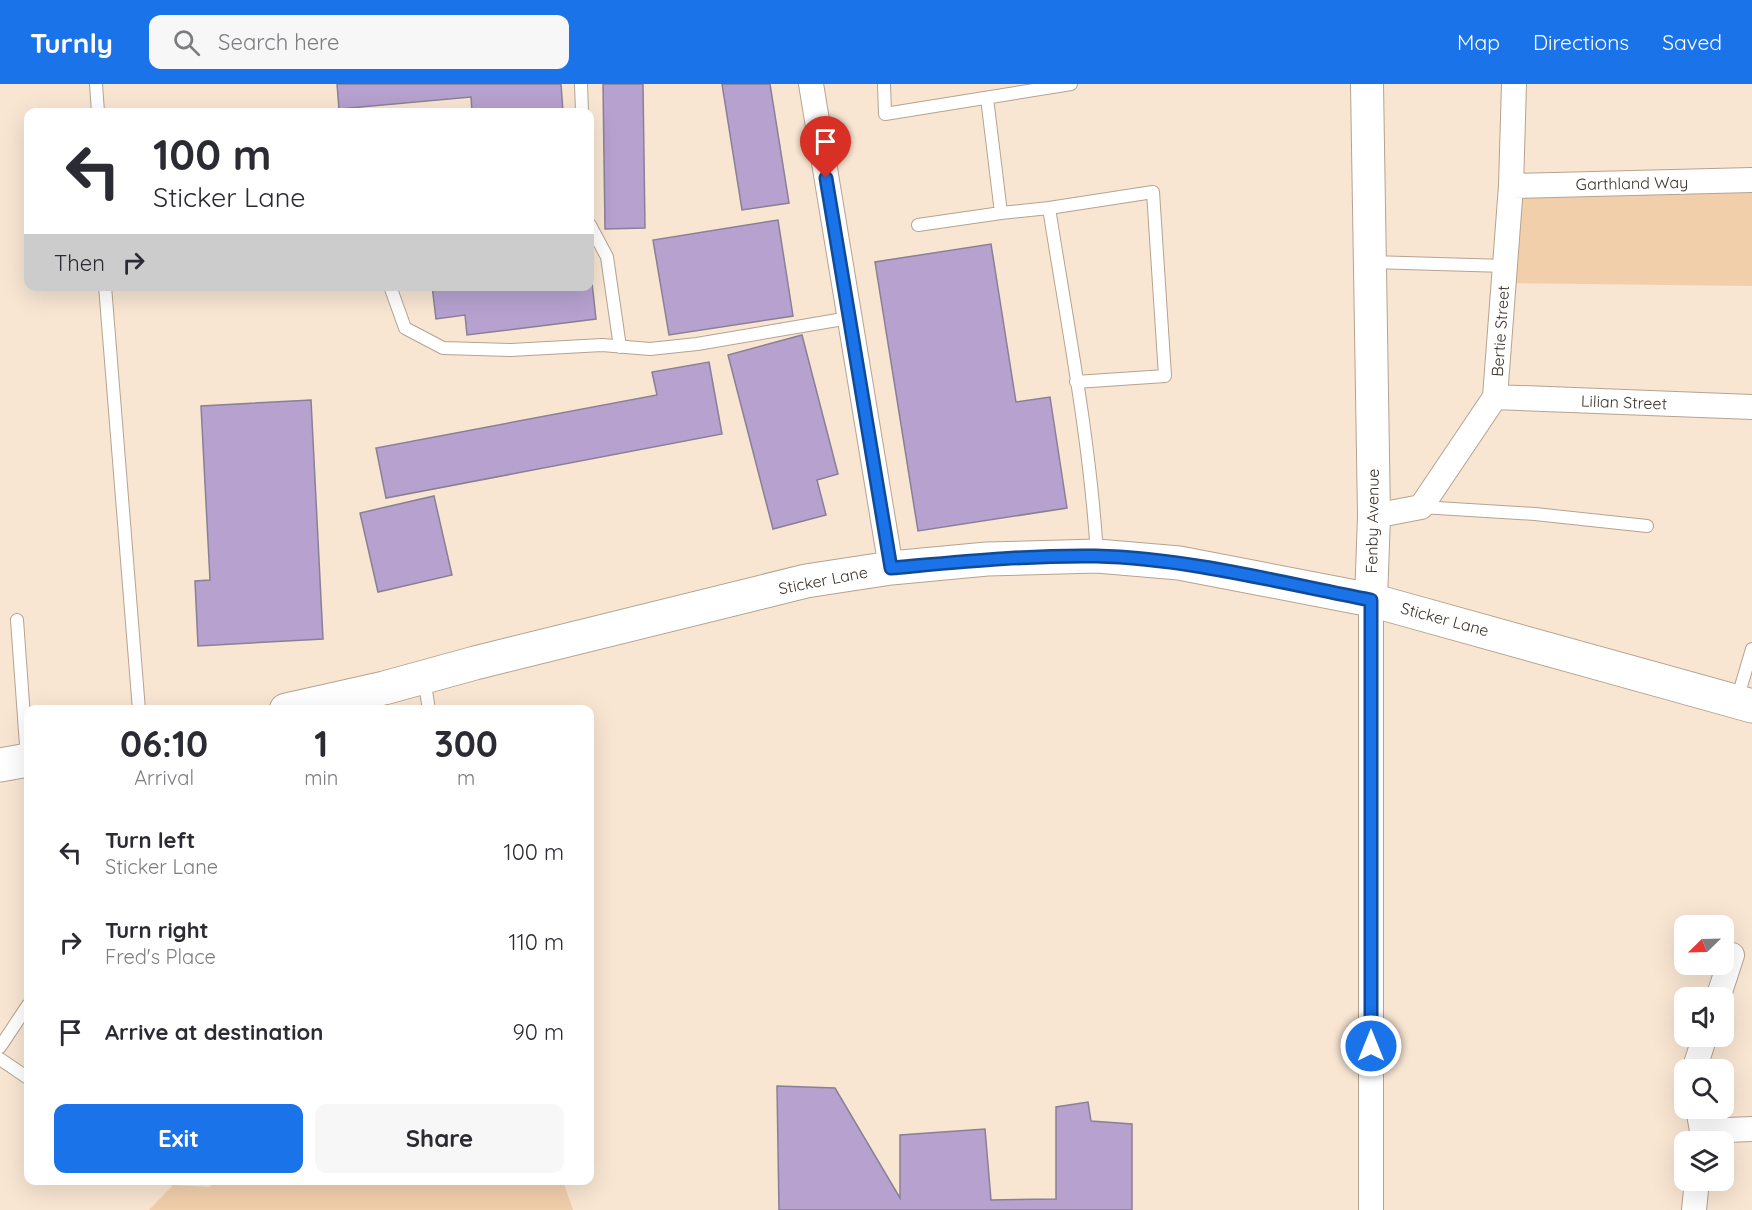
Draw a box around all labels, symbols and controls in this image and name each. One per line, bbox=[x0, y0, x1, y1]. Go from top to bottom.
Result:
search box bbox=[149, 15, 569, 69]
text: Turnly bbox=[30, 25, 113, 60]
icon: search bbox=[170, 26, 203, 59]
text: Search here bbox=[218, 28, 339, 56]
text: Map bbox=[1457, 29, 1500, 55]
text: Directions bbox=[1533, 29, 1629, 55]
text: Saved bbox=[1662, 29, 1722, 55]
pin bbox=[800, 116, 851, 178]
icon: arrive bbox=[809, 125, 842, 158]
text: 100 m bbox=[153, 128, 271, 181]
icon: left bbox=[54, 132, 132, 210]
street label: Garthland Way bbox=[1576, 172, 1688, 194]
text: Sticker Lane bbox=[153, 180, 306, 214]
icon: right bbox=[117, 246, 150, 279]
text: Then bbox=[54, 249, 105, 277]
street label: Bertie Street bbox=[1487, 285, 1513, 377]
street label: Lilian Street bbox=[1581, 391, 1667, 413]
street label: Fenby Avenue bbox=[1361, 468, 1383, 574]
street label: Sticker Lane bbox=[777, 562, 869, 598]
street label: Sticker Lane bbox=[1399, 598, 1491, 640]
text: 06:10 bbox=[120, 721, 208, 766]
text: 1 bbox=[314, 721, 328, 766]
text: 300 bbox=[434, 721, 498, 766]
text: Arrival bbox=[134, 765, 194, 790]
text: min bbox=[304, 765, 338, 790]
text: m bbox=[457, 765, 475, 790]
text: Turn left bbox=[105, 826, 195, 854]
icon: left bbox=[54, 836, 87, 869]
text: 100 m bbox=[504, 838, 564, 866]
text: Sticker Lane bbox=[105, 854, 218, 879]
north arrow bbox=[1674, 915, 1734, 975]
map controls bbox=[1674, 915, 1734, 1191]
text: Turn right bbox=[105, 916, 209, 944]
icon: right bbox=[54, 926, 87, 959]
text: 110 m bbox=[509, 928, 564, 956]
text: Fred's Place bbox=[105, 944, 216, 969]
button: sound bbox=[1674, 987, 1734, 1047]
position arrow bbox=[1339, 1014, 1403, 1078]
icon: arrive bbox=[54, 1016, 87, 1049]
text: Arrive at destination bbox=[105, 1018, 323, 1046]
text: 90 m bbox=[513, 1018, 564, 1046]
button: search bbox=[1674, 1059, 1734, 1119]
button: Exit bbox=[54, 1104, 303, 1173]
button: Share bbox=[315, 1104, 564, 1173]
button: layers bbox=[1674, 1131, 1734, 1191]

